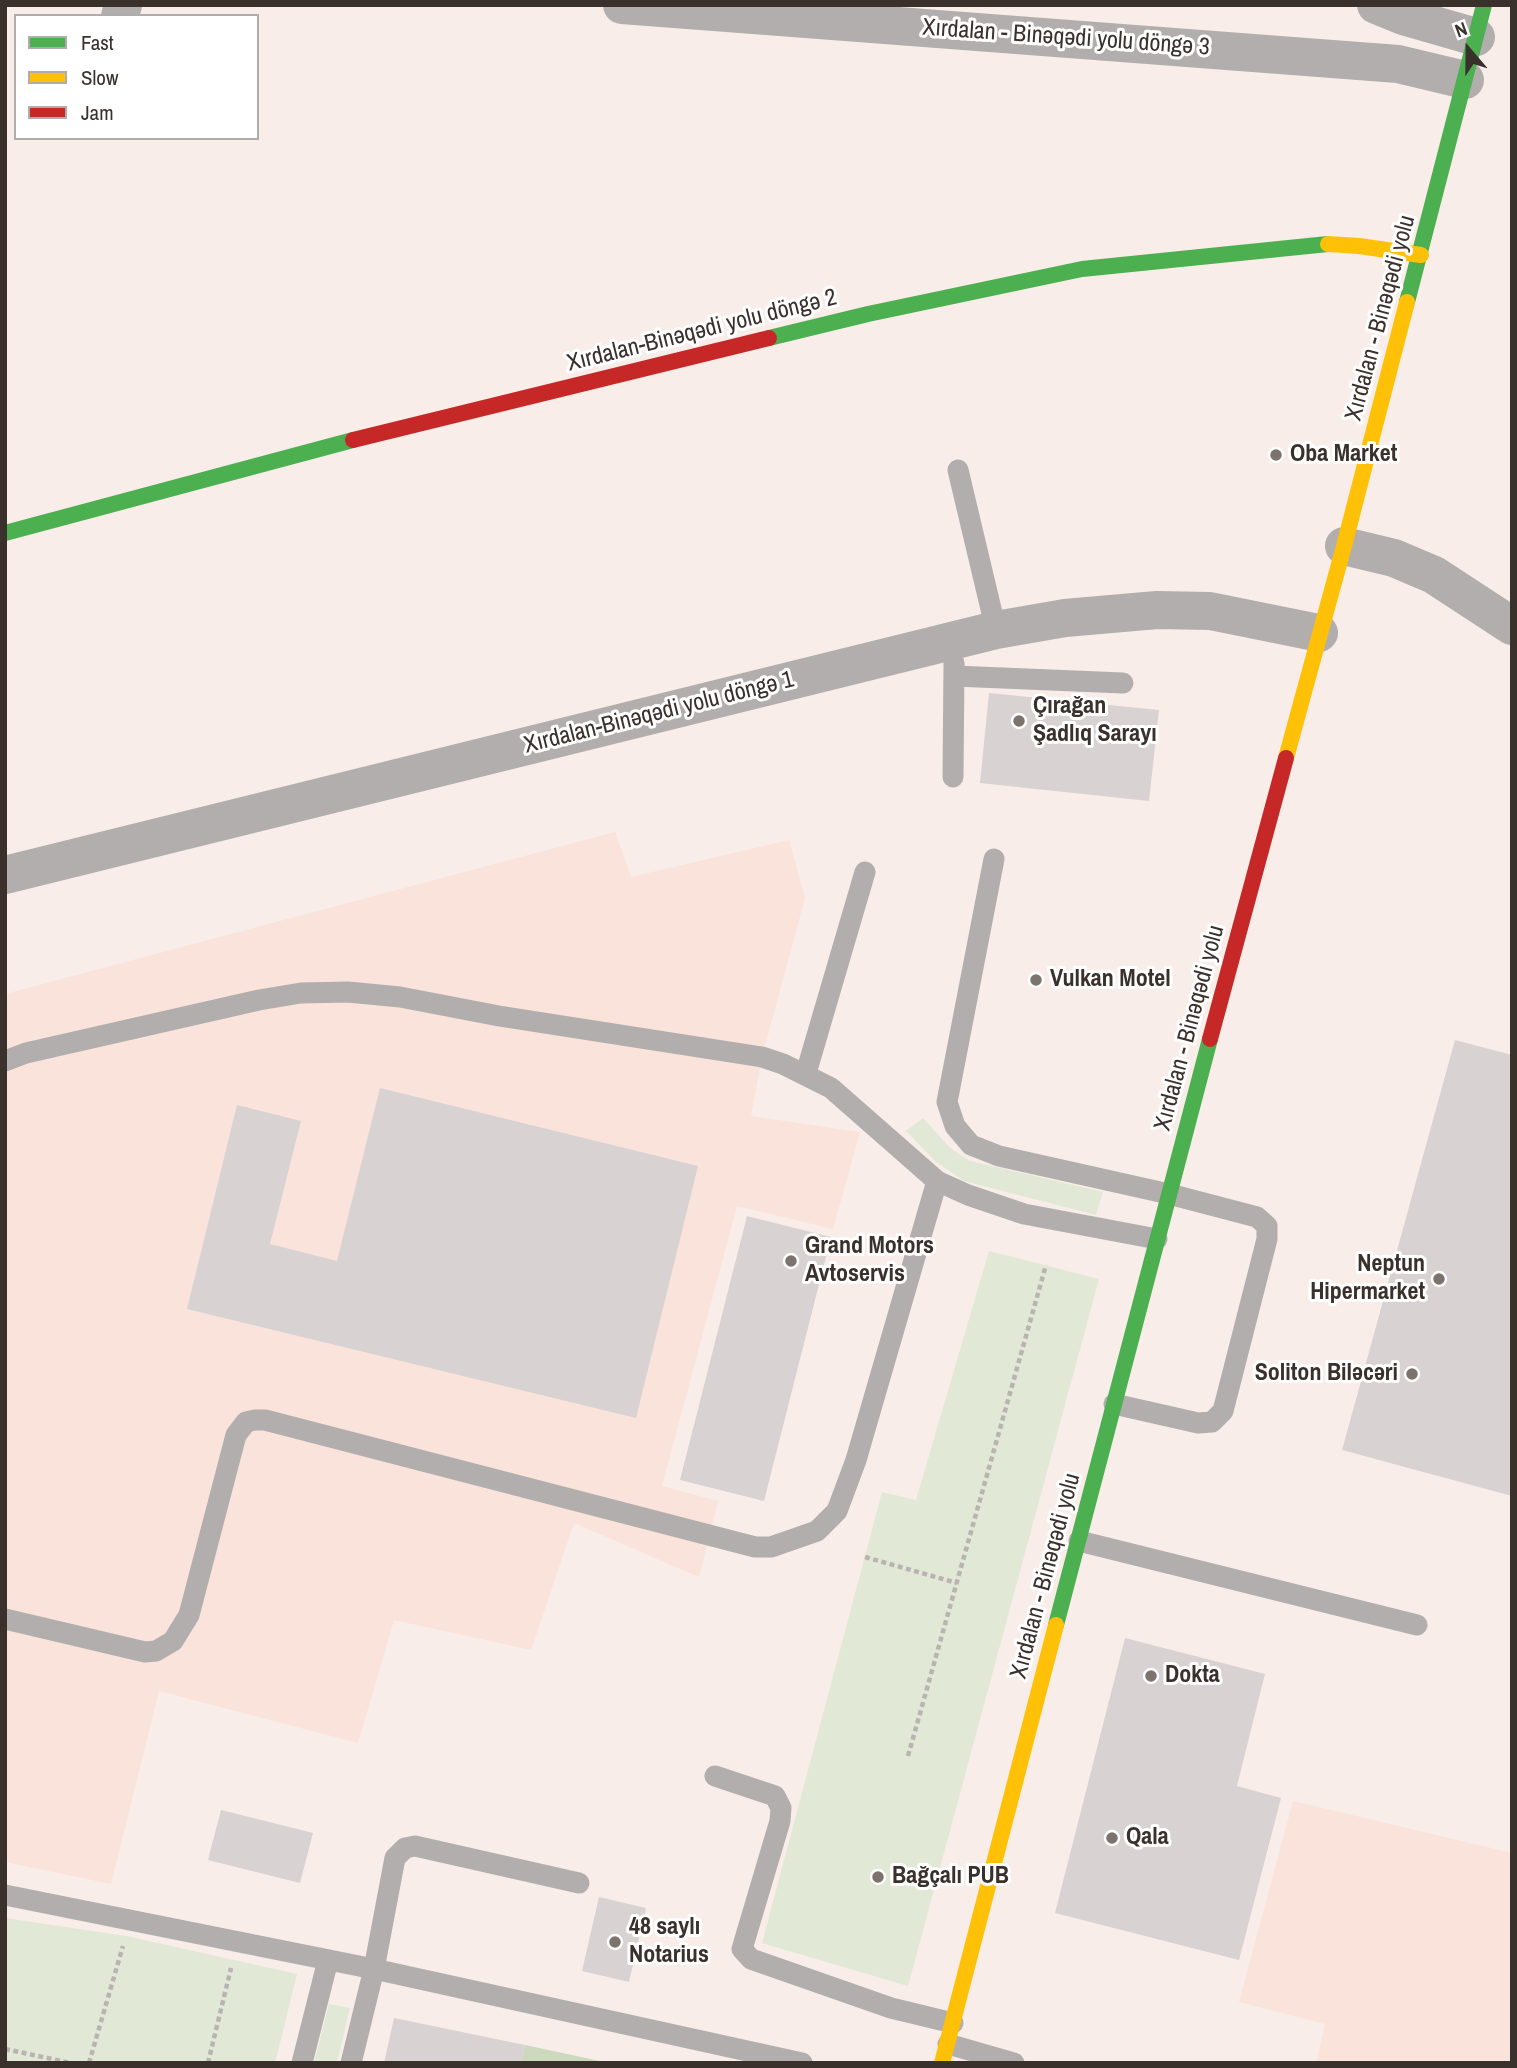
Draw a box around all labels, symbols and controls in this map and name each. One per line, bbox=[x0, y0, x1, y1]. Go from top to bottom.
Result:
legend bbox=[14, 14, 259, 140]
street label: Xırdalan - Binəqədi yolu döngə 3 bbox=[921, 14, 1211, 62]
north arrow bbox=[1433, 14, 1503, 84]
text: N bbox=[1451, 15, 1471, 43]
text: Fast bbox=[81, 28, 114, 57]
text: Slow bbox=[81, 63, 118, 92]
text: Jam bbox=[81, 98, 114, 127]
street label: Xırdalan - Binəqədi yolu bbox=[1340, 212, 1422, 424]
street label: Xırdalan-Binəqədi yolu döngə 2 bbox=[564, 284, 840, 378]
place label: Oba Market bbox=[1290, 441, 1397, 469]
marker: Oba Market bbox=[1268, 447, 1284, 463]
street label: Xırdalan-Binəqədi yolu döngə 1 bbox=[521, 666, 797, 760]
place label: Çırağan Şadlıq Sarayı bbox=[1033, 693, 1157, 749]
marker: Çırağan Şadlıq Sarayı bbox=[1011, 713, 1027, 729]
street label: Xırdalan - Binəqədi yolu bbox=[1149, 922, 1231, 1134]
place label: Vulkan Motel bbox=[1050, 966, 1171, 994]
marker: Vulkan Motel bbox=[1028, 972, 1044, 988]
place label: Grand Motors Avtoservis bbox=[805, 1233, 934, 1289]
place label: Neptun Hipermarket bbox=[1310, 1251, 1425, 1307]
marker: Grand Motors Avtoservis bbox=[783, 1253, 799, 1269]
marker: Neptun Hipermarket bbox=[1431, 1271, 1447, 1287]
place label: Soliton Biləcəri bbox=[1255, 1360, 1398, 1388]
marker: Soliton Biləcəri bbox=[1404, 1366, 1420, 1382]
street label: Xırdalan - Binəqədi yolu bbox=[1005, 1470, 1087, 1682]
place label: Dokta bbox=[1165, 1662, 1220, 1690]
marker: Dokta bbox=[1143, 1668, 1159, 1684]
place label: Qala bbox=[1126, 1824, 1169, 1852]
marker: Qala bbox=[1104, 1830, 1120, 1846]
place label: Bağçalı PUB bbox=[892, 1863, 1009, 1891]
marker: Bağçalı PUB bbox=[870, 1869, 886, 1885]
place label: 48 saylı Notarius bbox=[629, 1914, 709, 1970]
marker: 48 saylı Notarius bbox=[607, 1934, 623, 1950]

